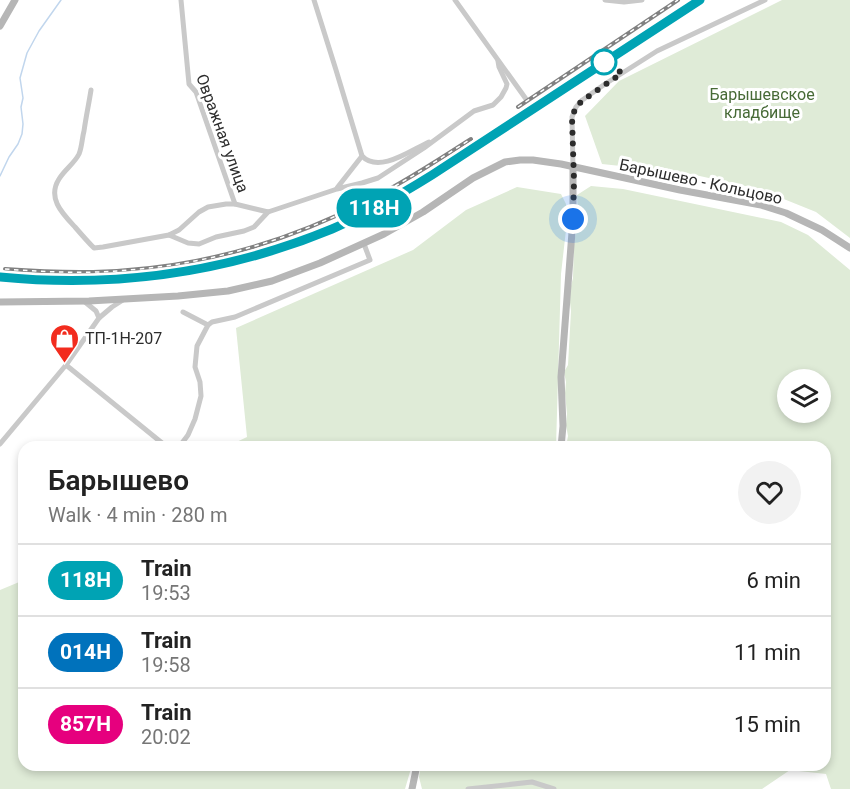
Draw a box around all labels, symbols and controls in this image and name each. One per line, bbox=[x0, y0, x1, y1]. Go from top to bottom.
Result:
unlabelled marker bbox=[591, 49, 617, 75]
street label: Овражная улица bbox=[192, 71, 253, 195]
park label: Барышевское кладбище bbox=[709, 85, 815, 122]
street label: Барышево - Кольцово bbox=[618, 155, 784, 208]
line badge: 118Н bbox=[332, 188, 416, 228]
text: 118Н bbox=[349, 196, 399, 220]
your location bbox=[558, 204, 588, 234]
shop icon: ТП-1Н-207 bbox=[48, 322, 80, 364]
place label: ТП-1Н-207 bbox=[85, 329, 162, 348]
map controls bbox=[777, 369, 831, 423]
button: layers bbox=[777, 369, 831, 423]
button: heart bbox=[738, 461, 801, 524]
text: Барышево bbox=[48, 464, 189, 497]
text: Walk · 4 min · 280 m bbox=[48, 503, 227, 527]
text: Train bbox=[141, 556, 192, 581]
text: 118Н bbox=[60, 568, 111, 592]
text: 6 min bbox=[746, 568, 801, 593]
text: 19:53 bbox=[141, 581, 191, 605]
text: Train bbox=[141, 628, 192, 653]
text: 014Н bbox=[60, 640, 111, 664]
text: 11 min bbox=[734, 640, 801, 665]
text: 19:58 bbox=[141, 653, 191, 677]
text: Train bbox=[141, 700, 192, 725]
text: 857Н bbox=[60, 712, 111, 736]
text: 15 min bbox=[734, 712, 801, 737]
text: 20:02 bbox=[141, 725, 191, 749]

